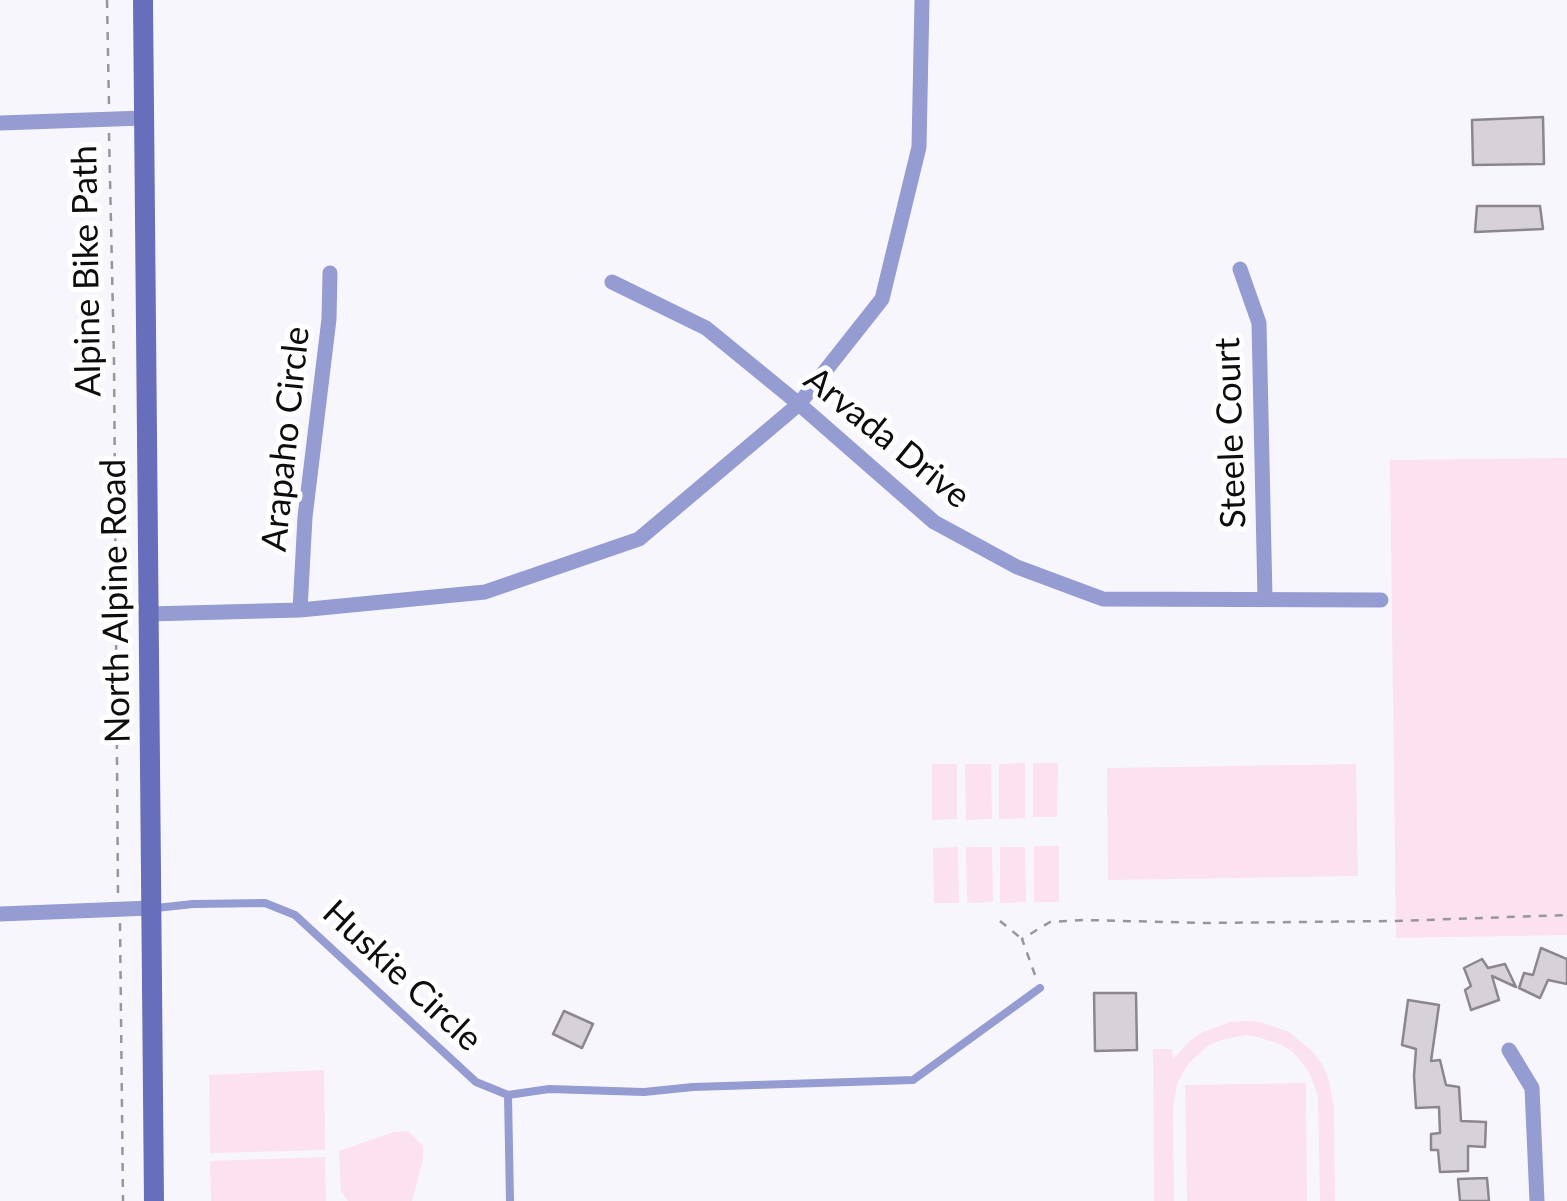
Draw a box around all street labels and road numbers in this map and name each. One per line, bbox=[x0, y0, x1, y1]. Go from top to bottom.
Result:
street label: Alpine Bike Path bbox=[64, 145, 110, 397]
street label: Arapaho Circle bbox=[253, 324, 319, 554]
street label: Steele Court bbox=[1207, 337, 1255, 529]
street label: Arvada Drive bbox=[796, 358, 978, 518]
street label: North Alpine Road bbox=[93, 459, 139, 743]
street label: Huskie Circle bbox=[314, 892, 490, 1060]

